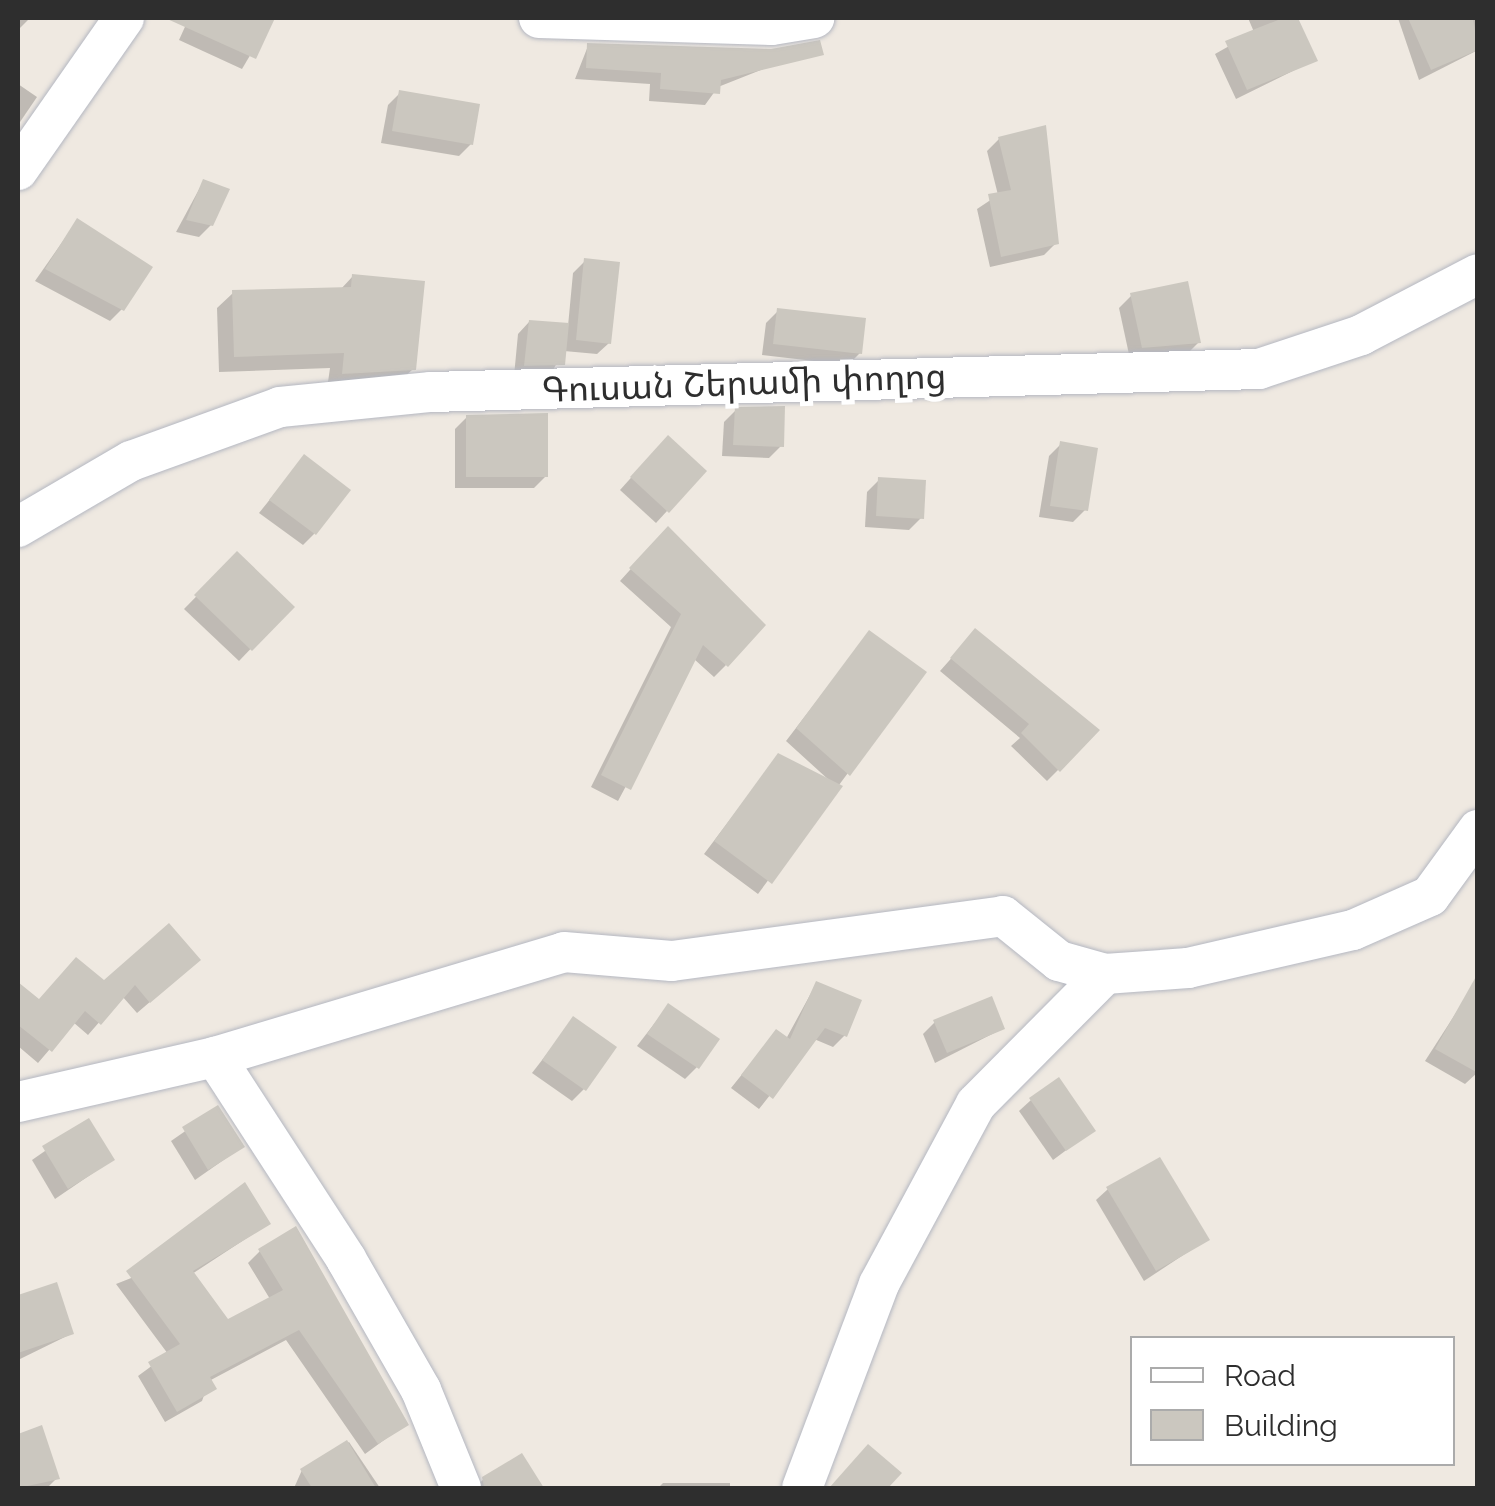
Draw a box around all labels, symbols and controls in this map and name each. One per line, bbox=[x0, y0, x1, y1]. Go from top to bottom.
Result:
street label: Գուսան Շերամի փողոց bbox=[541, 355, 947, 411]
legend bbox=[1130, 1336, 1455, 1466]
text: Road bbox=[1224, 1358, 1296, 1393]
text: Building bbox=[1224, 1408, 1338, 1443]

